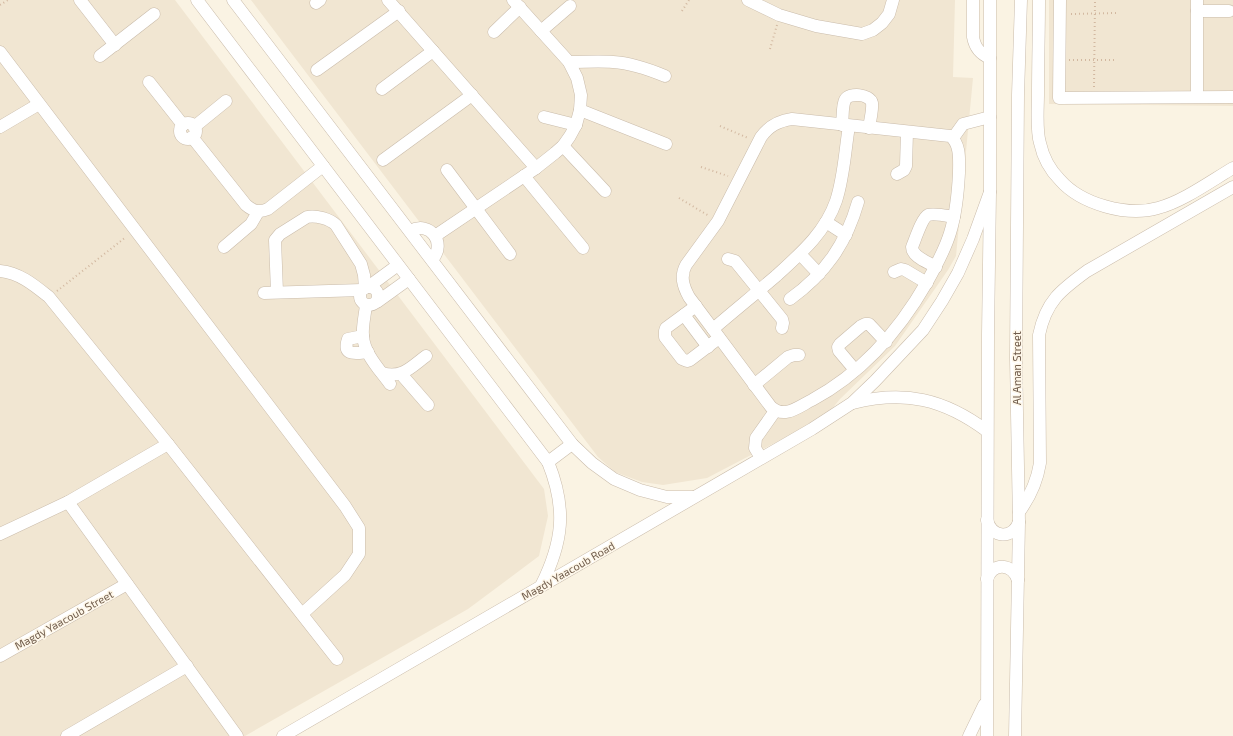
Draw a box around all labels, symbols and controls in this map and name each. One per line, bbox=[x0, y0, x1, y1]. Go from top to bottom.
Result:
street label: Al Aman Street bbox=[1010, 331, 1023, 405]
street label: Magdy Yaacoub Road bbox=[519, 539, 617, 603]
street label: Magdy Yaacoub Street bbox=[12, 587, 115, 652]

